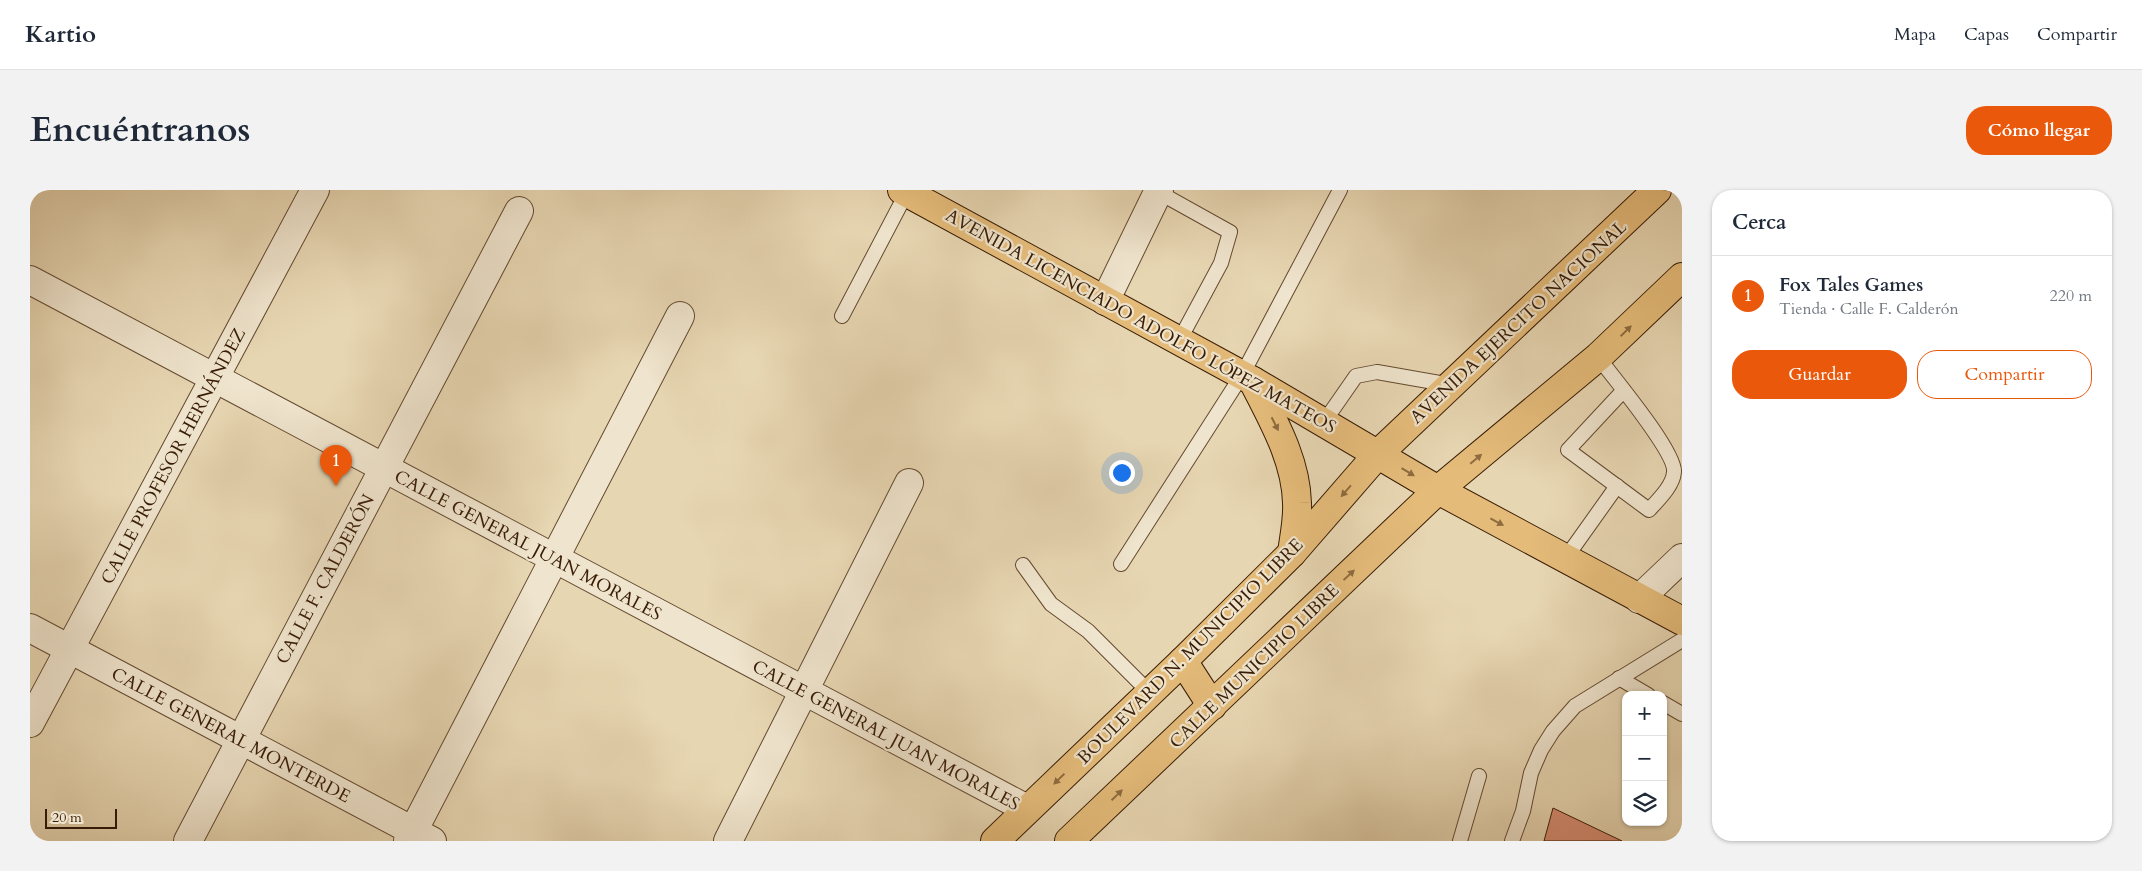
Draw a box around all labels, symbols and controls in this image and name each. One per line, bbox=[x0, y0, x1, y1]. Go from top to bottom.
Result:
text: Kartio bbox=[25, 18, 96, 51]
text: Mapa bbox=[1894, 22, 1936, 47]
text: Capas bbox=[1964, 22, 2009, 47]
text: Compartir bbox=[2037, 22, 2117, 47]
text: Encuéntranos bbox=[30, 106, 251, 154]
button: Cómo llegar bbox=[1966, 106, 2112, 155]
street label: AVENIDA LICENCIADO ADOLFO LÓPEZ MATEOS bbox=[941, 203, 1341, 440]
text: Cerca bbox=[1732, 208, 1786, 237]
street label: AVENIDA EJERCITO NACIONAL bbox=[1405, 215, 1632, 430]
text: Fox Tales Games bbox=[1779, 272, 1923, 298]
text: 1 bbox=[1744, 285, 1752, 307]
text: 220 m bbox=[2050, 285, 2092, 307]
text: Tienda · Calle F. Calderón bbox=[1779, 298, 1959, 320]
street label: CALLE PROFESOR HERNÁNDEZ bbox=[95, 324, 252, 589]
one-way arrow bbox=[1619, 325, 1631, 337]
button: Guardar bbox=[1732, 350, 1907, 399]
button: Compartir bbox=[1917, 350, 2092, 399]
one-way arrow bbox=[1271, 417, 1279, 432]
pin: 1 bbox=[320, 445, 352, 486]
one-way arrow bbox=[1469, 454, 1482, 465]
your location bbox=[1109, 460, 1135, 486]
street label: CALLE GENERAL JUAN MORALES bbox=[390, 464, 666, 627]
one-way arrow bbox=[1402, 468, 1415, 477]
one-way arrow bbox=[1340, 484, 1352, 496]
street label: CALLE F. CALDERÓN bbox=[270, 489, 381, 669]
one-way arrow bbox=[1489, 518, 1504, 526]
street label: BOULEVARD N. MUNICIPIO LIBRE bbox=[1072, 533, 1309, 770]
one-way arrow bbox=[1343, 569, 1355, 581]
street label: CALLE MUNICIPIO LIBRE bbox=[1164, 578, 1345, 754]
street label: CALLE GENERAL JUAN MORALES bbox=[748, 654, 1024, 817]
street label: CALLE GENERAL MONTERDE bbox=[107, 662, 355, 809]
map controls bbox=[1622, 691, 1667, 826]
button: + bbox=[1622, 691, 1667, 736]
button: − bbox=[1622, 736, 1667, 781]
one-way arrow bbox=[1053, 773, 1065, 785]
button: layers bbox=[1622, 781, 1667, 826]
one-way arrow bbox=[1111, 789, 1123, 801]
scale bar bbox=[45, 806, 118, 829]
text: 20 m bbox=[52, 808, 82, 827]

